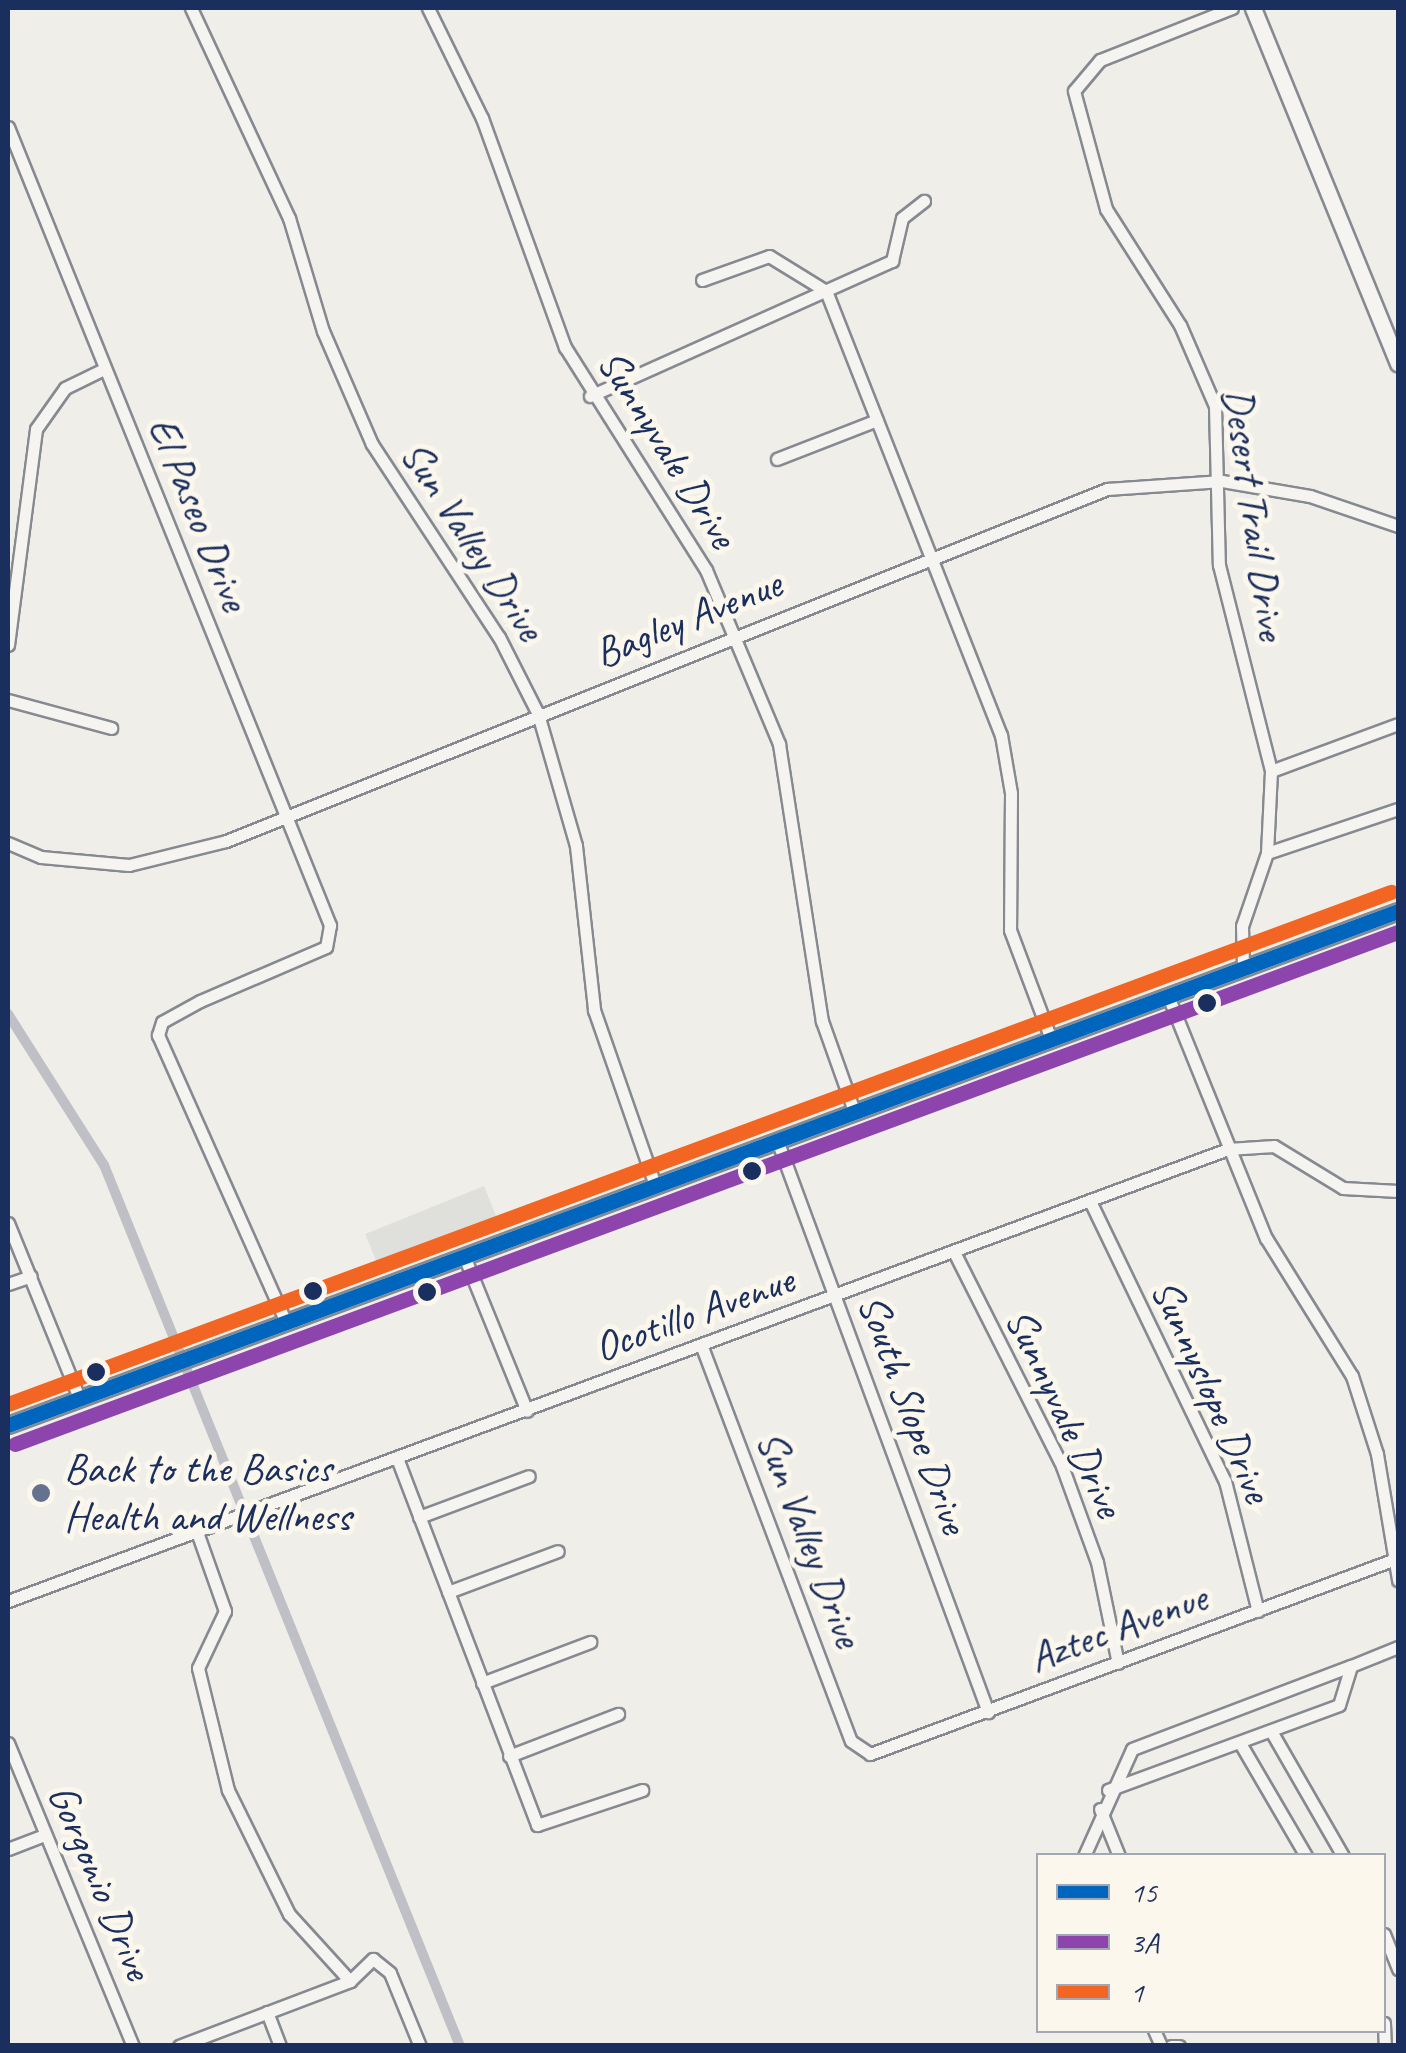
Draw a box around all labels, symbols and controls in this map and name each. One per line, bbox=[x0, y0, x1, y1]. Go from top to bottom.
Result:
street label: Sunnyvale Drive bbox=[586, 341, 748, 557]
street label: Desert Trail Drive bbox=[1211, 384, 1297, 644]
street label: El Paseo Drive bbox=[136, 410, 260, 618]
street label: Sun Valley Drive bbox=[389, 431, 555, 651]
street label: Bagley Avenue bbox=[587, 559, 789, 679]
unlabelled marker bbox=[1197, 993, 1217, 1013]
unlabelled marker bbox=[742, 1161, 762, 1181]
street label: Ocotillo Avenue bbox=[588, 1255, 800, 1373]
street label: Sunnyslope Drive bbox=[1139, 1272, 1283, 1510]
unlabelled marker bbox=[303, 1281, 323, 1301]
unlabelled marker bbox=[417, 1282, 437, 1302]
street label: South Slope Drive bbox=[846, 1287, 980, 1541]
street label: Sunnyvale Drive bbox=[994, 1301, 1134, 1525]
unlabelled marker bbox=[86, 1362, 106, 1382]
street label: Sun Valley Drive bbox=[744, 1423, 874, 1655]
place label: Back to the Basics Health and Wellness bbox=[64, 1444, 352, 1542]
marker: Back to the Basics Health and Wellness bbox=[28, 1480, 54, 1506]
street label: Aztec Avenue bbox=[1022, 1573, 1214, 1683]
street label: Gorgonio Drive bbox=[36, 1777, 164, 1987]
legend bbox=[1036, 1853, 1386, 2033]
text: 15 bbox=[1130, 1873, 1157, 1911]
text: 3A bbox=[1130, 1923, 1159, 1961]
text: 1 bbox=[1130, 1973, 1144, 2011]

